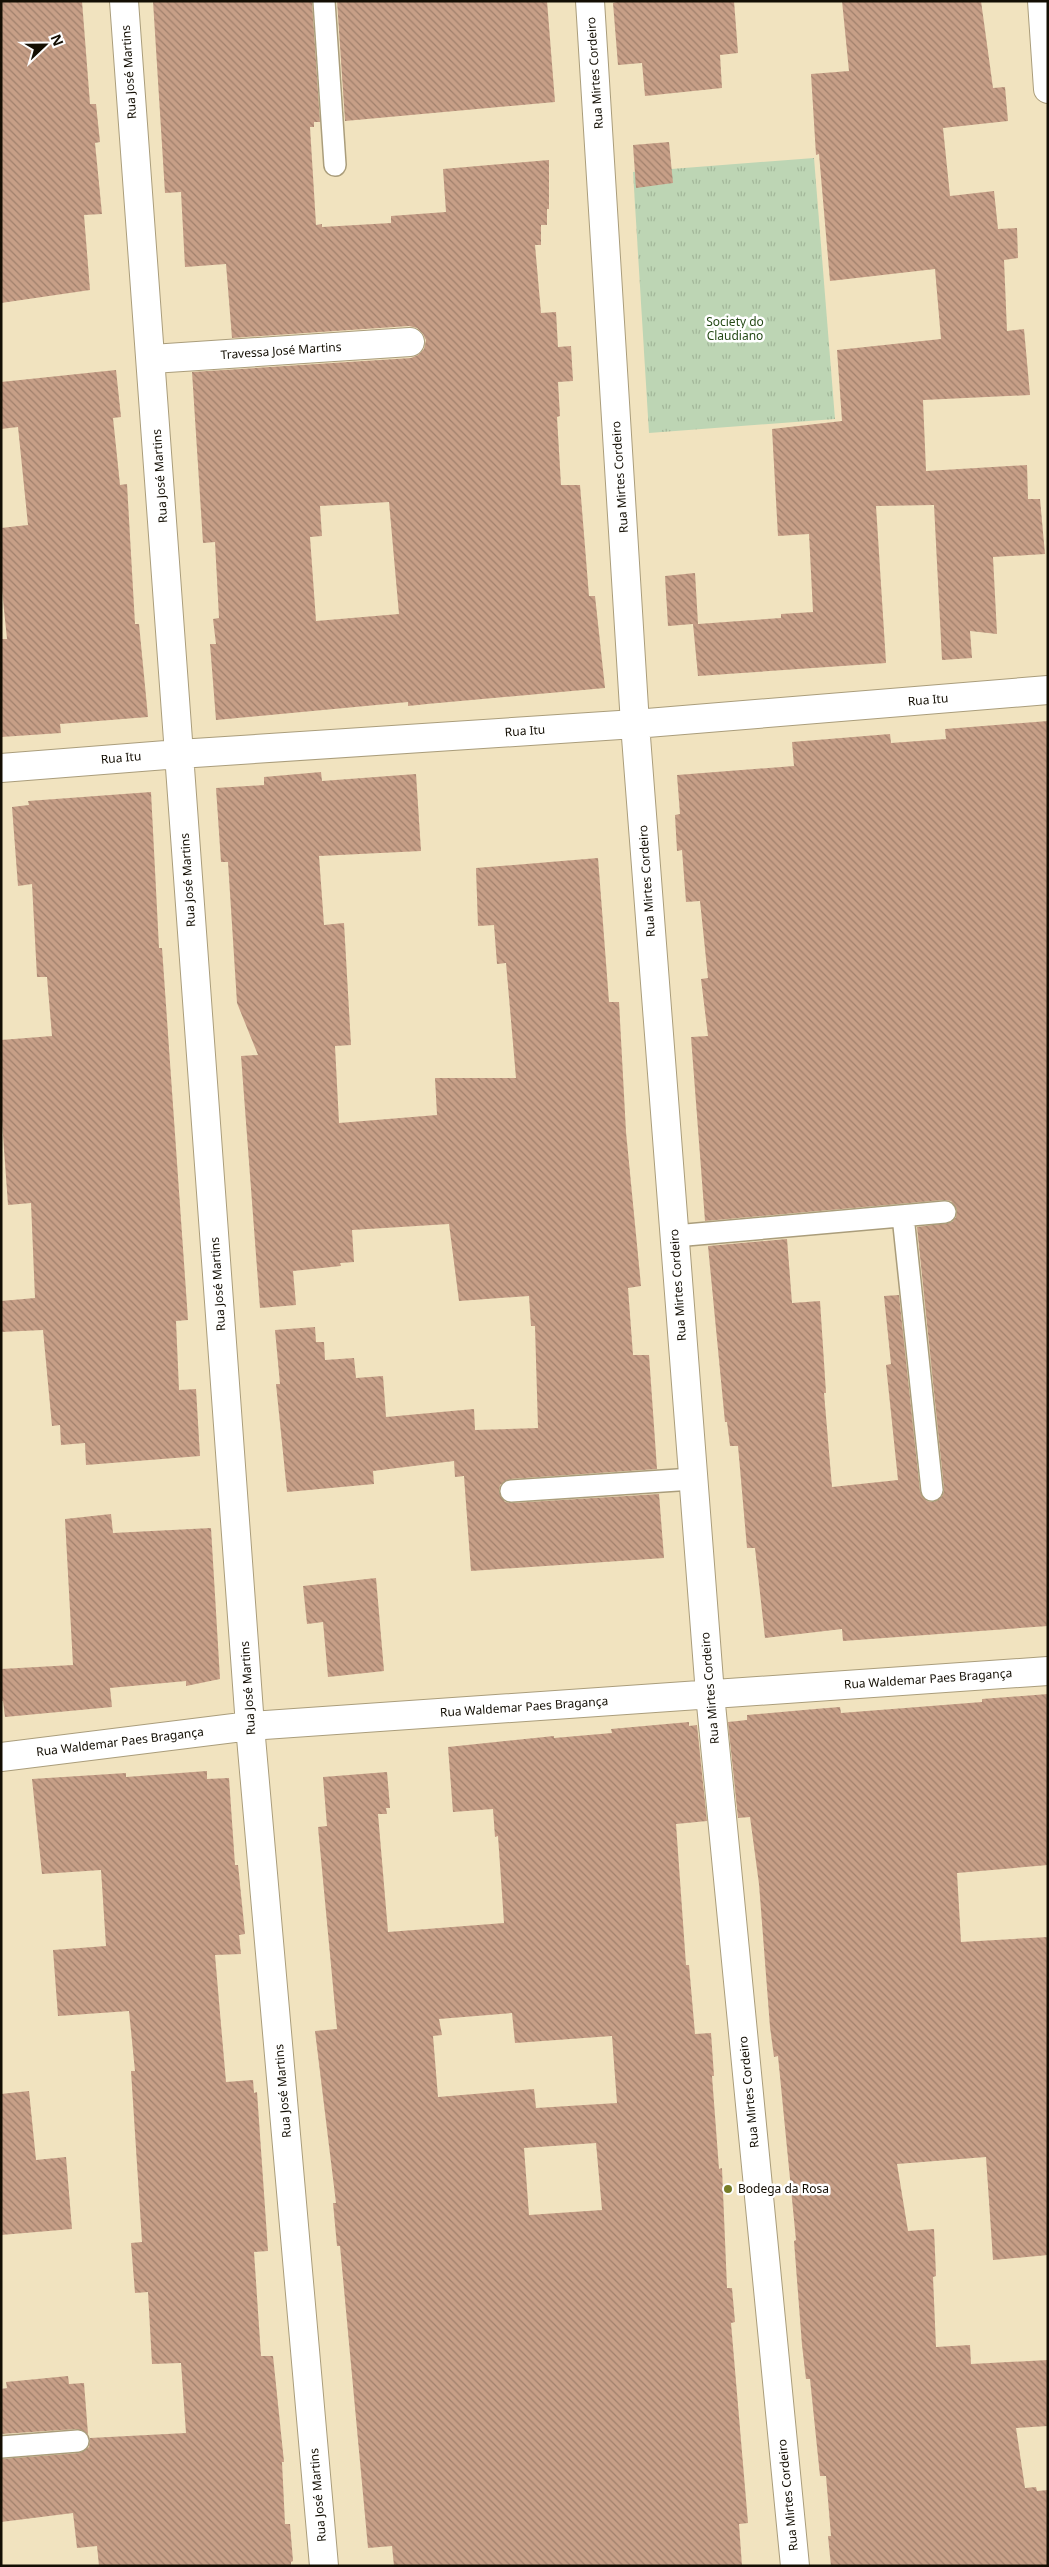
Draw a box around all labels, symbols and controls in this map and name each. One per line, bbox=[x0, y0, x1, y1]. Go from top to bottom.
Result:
street label: Rua Mirtes Cordeiro bbox=[582, 16, 607, 130]
north arrow bbox=[20, 20, 70, 70]
street label: Rua José Martins bbox=[117, 24, 140, 120]
text: N bbox=[47, 31, 68, 49]
park label: Society do Claudiano bbox=[706, 313, 764, 344]
street label: Travessa José Martins bbox=[220, 338, 342, 363]
street label: Rua Mirtes Cordeiro bbox=[607, 420, 632, 534]
street label: Rua José Martins bbox=[148, 428, 171, 524]
street label: Rua Itu bbox=[907, 689, 949, 710]
street label: Rua Itu bbox=[504, 721, 546, 740]
street label: Rua Itu bbox=[100, 747, 142, 768]
street label: Rua Mirtes Cordeiro bbox=[634, 824, 659, 938]
street label: Rua José Martins bbox=[176, 832, 199, 928]
street label: Rua Mirtes Cordeiro bbox=[665, 1228, 690, 1342]
street label: Rua José Martins bbox=[206, 1236, 229, 1332]
street label: Rua Mirtes Cordeiro bbox=[696, 1631, 723, 1745]
street label: Rua José Martins bbox=[236, 1640, 259, 1736]
street label: Rua Waldemar Paes Bragança bbox=[843, 1664, 1013, 1693]
street label: Rua Waldemar Paes Bragança bbox=[439, 1692, 609, 1721]
street label: Rua Waldemar Paes Bragança bbox=[35, 1723, 205, 1760]
street label: Rua Mirtes Cordeiro bbox=[734, 2035, 763, 2149]
street label: Rua José Martins bbox=[270, 2043, 295, 2139]
place label: Bodega da Rosa bbox=[738, 2180, 829, 2197]
marker: Bodega da Rosa bbox=[722, 2183, 734, 2195]
street label: Rua Mirtes Cordeiro bbox=[773, 2438, 802, 2552]
street label: Rua José Martins bbox=[305, 2447, 330, 2543]

